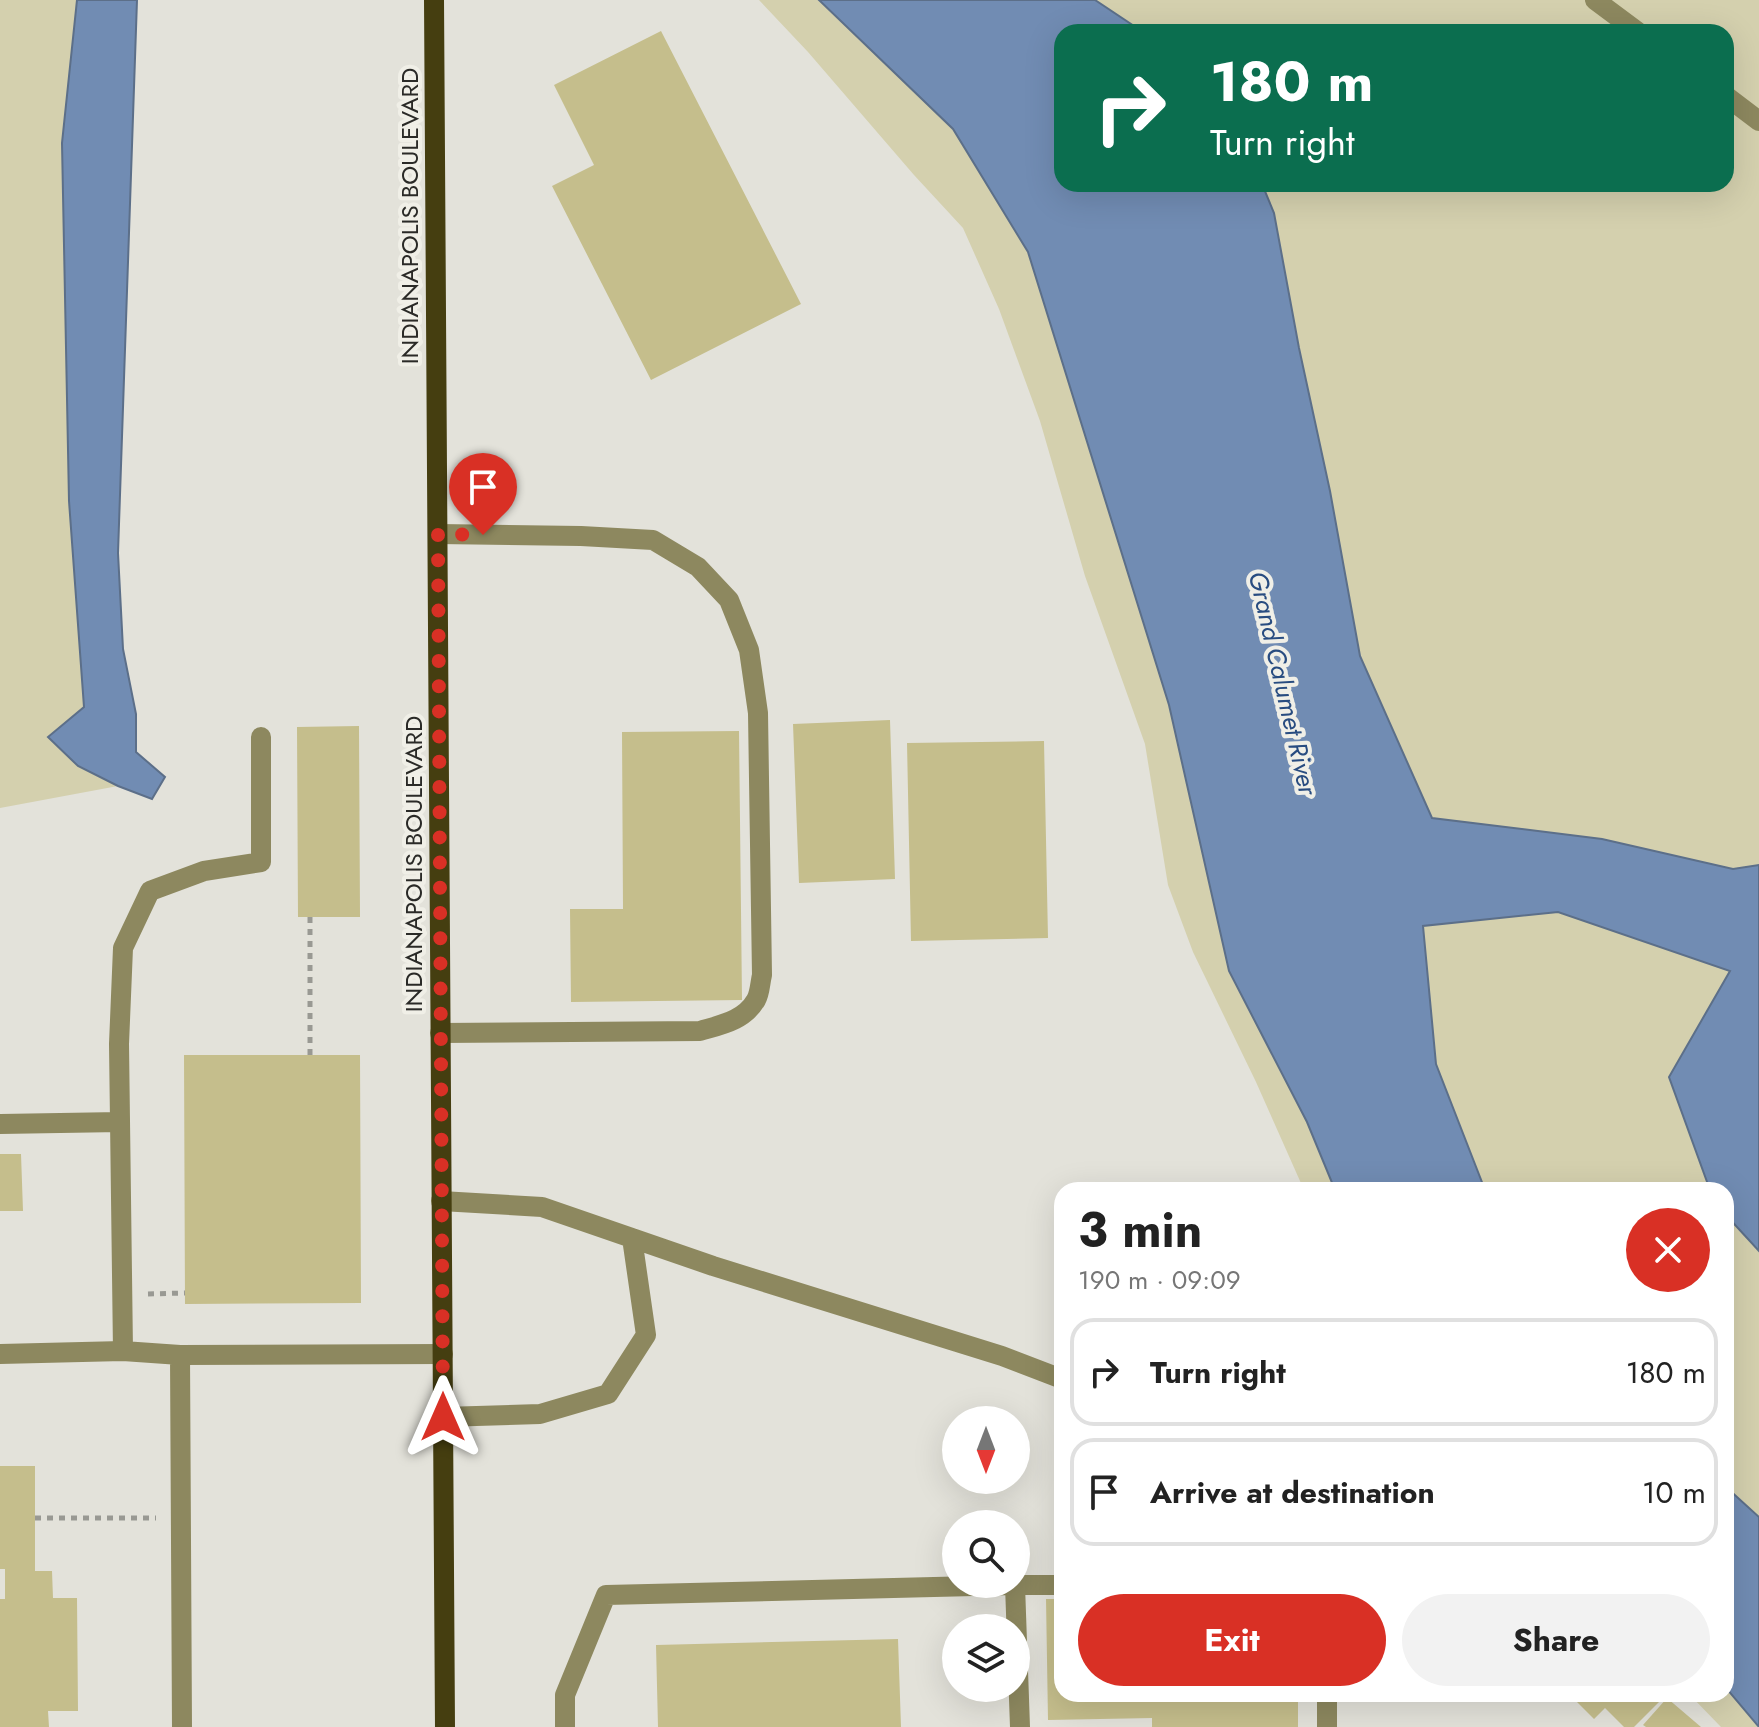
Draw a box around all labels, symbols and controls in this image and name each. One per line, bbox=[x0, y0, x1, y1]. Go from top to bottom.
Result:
text: 180 m bbox=[1210, 41, 1373, 122]
icon: right bbox=[1078, 56, 1182, 160]
street label: INDIANAPOLIS BOULEVARD bbox=[392, 68, 427, 364]
text: Turn right bbox=[1210, 116, 1355, 168]
pin bbox=[449, 453, 517, 535]
icon: arrive bbox=[461, 465, 505, 509]
water label: Grand Calumet River bbox=[1239, 567, 1327, 800]
street label: INDIANAPOLIS BOULEVARD bbox=[396, 716, 431, 1012]
text: 3 min bbox=[1078, 1196, 1202, 1265]
button: close bbox=[1626, 1208, 1710, 1292]
text: 190 m · 09:09 bbox=[1078, 1261, 1241, 1299]
icon: right bbox=[1082, 1350, 1126, 1394]
text: Turn right bbox=[1150, 1351, 1286, 1394]
text: 180 m bbox=[1626, 1351, 1706, 1394]
position arrow bbox=[401, 1375, 485, 1459]
north arrow bbox=[942, 1406, 1030, 1494]
map controls bbox=[942, 1406, 1030, 1702]
icon: arrive bbox=[1082, 1470, 1126, 1514]
text: Arrive at destination bbox=[1150, 1471, 1435, 1514]
text: 10 m bbox=[1642, 1471, 1706, 1514]
button: search bbox=[942, 1510, 1030, 1598]
button: Exit bbox=[1078, 1594, 1386, 1686]
button: Share bbox=[1402, 1594, 1710, 1686]
button: layers bbox=[942, 1614, 1030, 1702]

